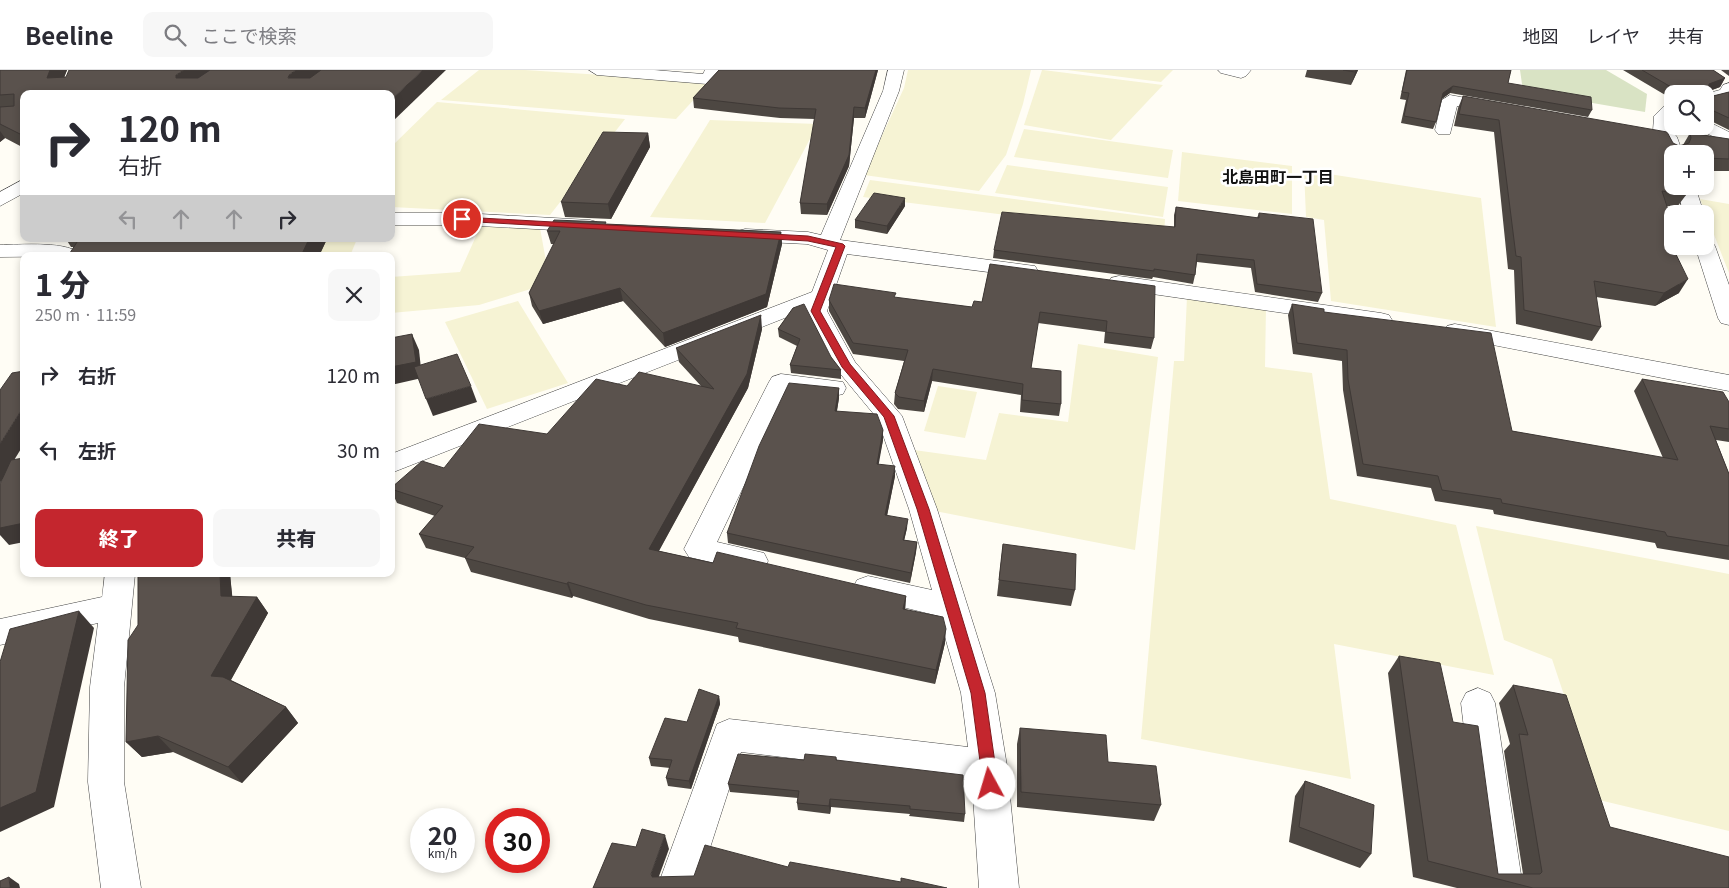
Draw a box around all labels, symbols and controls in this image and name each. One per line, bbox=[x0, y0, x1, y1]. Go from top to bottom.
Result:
search box bbox=[143, 12, 493, 57]
text: Beeline bbox=[25, 17, 113, 52]
icon: search bbox=[161, 21, 189, 49]
text: ここで検索 bbox=[201, 21, 296, 48]
text: 地図 bbox=[1523, 22, 1559, 48]
text: レイヤ bbox=[1587, 22, 1640, 48]
text: 共有 bbox=[1668, 22, 1704, 48]
map controls bbox=[1664, 85, 1714, 255]
button: search bbox=[1664, 85, 1714, 135]
text: 120 m bbox=[118, 101, 222, 152]
icon: right bbox=[35, 110, 100, 175]
button: + bbox=[1664, 145, 1714, 195]
text: 右折 bbox=[118, 148, 162, 180]
district label: 北島田町一丁目 bbox=[1222, 164, 1334, 188]
pin bbox=[441, 198, 483, 240]
icon: left bbox=[114, 205, 142, 233]
icon: ahead bbox=[167, 205, 195, 233]
icon: ahead bbox=[220, 205, 248, 233]
icon: right bbox=[273, 205, 301, 233]
icon: arrive bbox=[448, 205, 476, 233]
button: − bbox=[1664, 205, 1714, 255]
text: 1 分 bbox=[35, 261, 90, 305]
button: close bbox=[328, 269, 380, 321]
text: 250 m · 11:59 bbox=[35, 302, 136, 326]
icon: right bbox=[35, 361, 63, 389]
text: 右折 bbox=[78, 361, 116, 388]
text: 120 m bbox=[327, 361, 380, 388]
icon: left bbox=[35, 436, 63, 464]
text: 左折 bbox=[78, 436, 116, 463]
text: 30 m bbox=[337, 436, 380, 463]
button: 終了 bbox=[35, 509, 203, 567]
button: 共有 bbox=[213, 509, 380, 567]
position arrow bbox=[963, 757, 1015, 809]
speed limit sign: 30 bbox=[485, 808, 550, 873]
text: 20 bbox=[428, 816, 457, 852]
text: km/h bbox=[428, 844, 457, 861]

